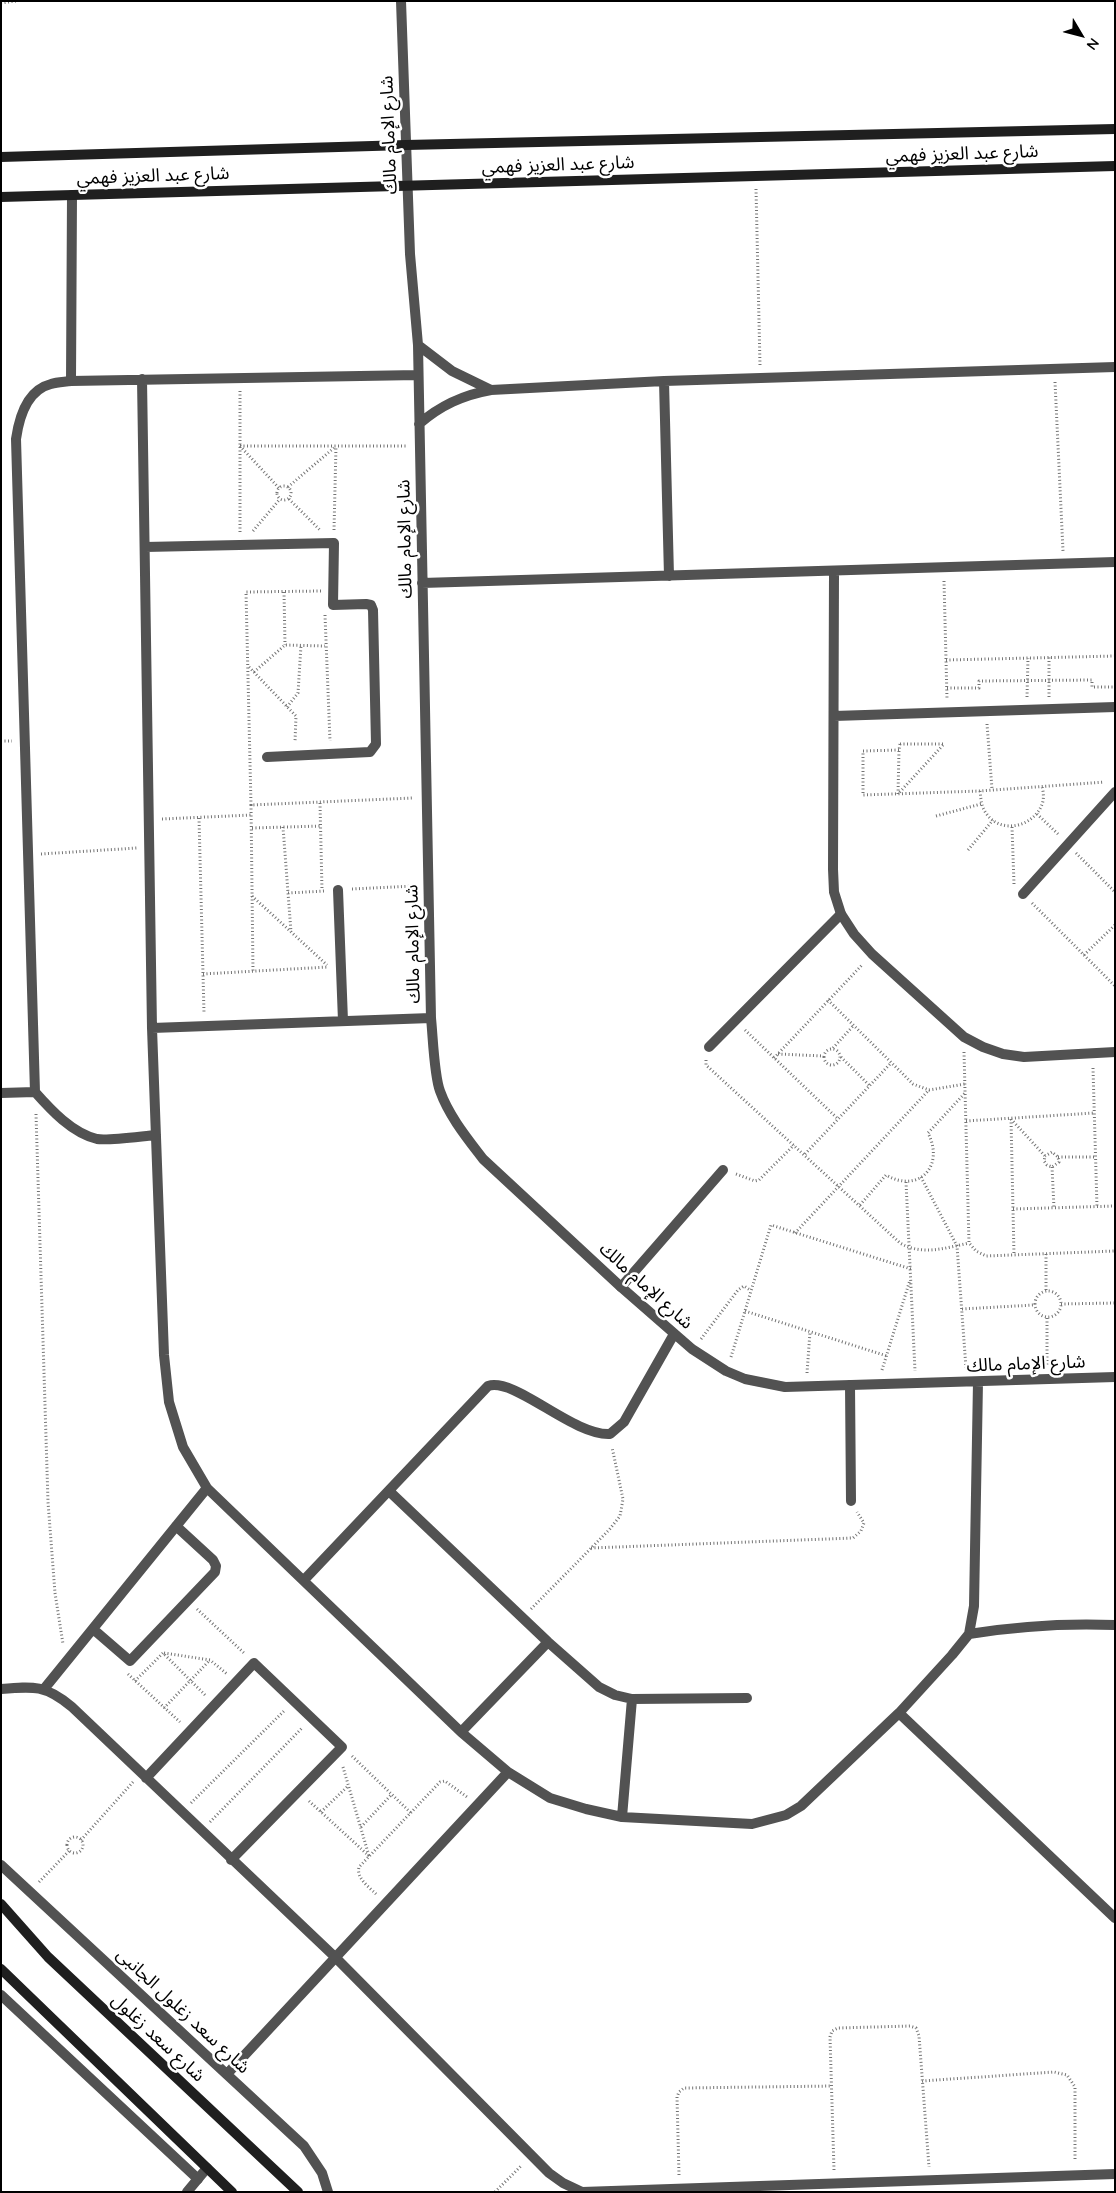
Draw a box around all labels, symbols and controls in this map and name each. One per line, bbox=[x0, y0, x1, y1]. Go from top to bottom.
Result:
north arrow bbox=[1056, 10, 1106, 60]
text: N bbox=[1083, 34, 1103, 54]
street label: شارع الإمام مالك bbox=[376, 75, 402, 195]
street label: شارع عبد العزيز فهمي bbox=[885, 141, 1039, 167]
street label: شارع عبد العزيز فهمي bbox=[481, 152, 635, 178]
street label: شارع عبد العزيز فهمي bbox=[76, 163, 230, 189]
street label: شارع الإمام مالك bbox=[393, 479, 417, 599]
street label: شارع الإمام مالك bbox=[401, 884, 425, 1004]
street label: شارع الإمام مالك bbox=[595, 1238, 697, 1334]
street label: شارع الإمام مالك bbox=[966, 1351, 1086, 1377]
street label: شارع سعد زغلول الجانبى bbox=[112, 1944, 254, 2078]
street label: شارع سعد زغلول bbox=[107, 1989, 209, 2087]

